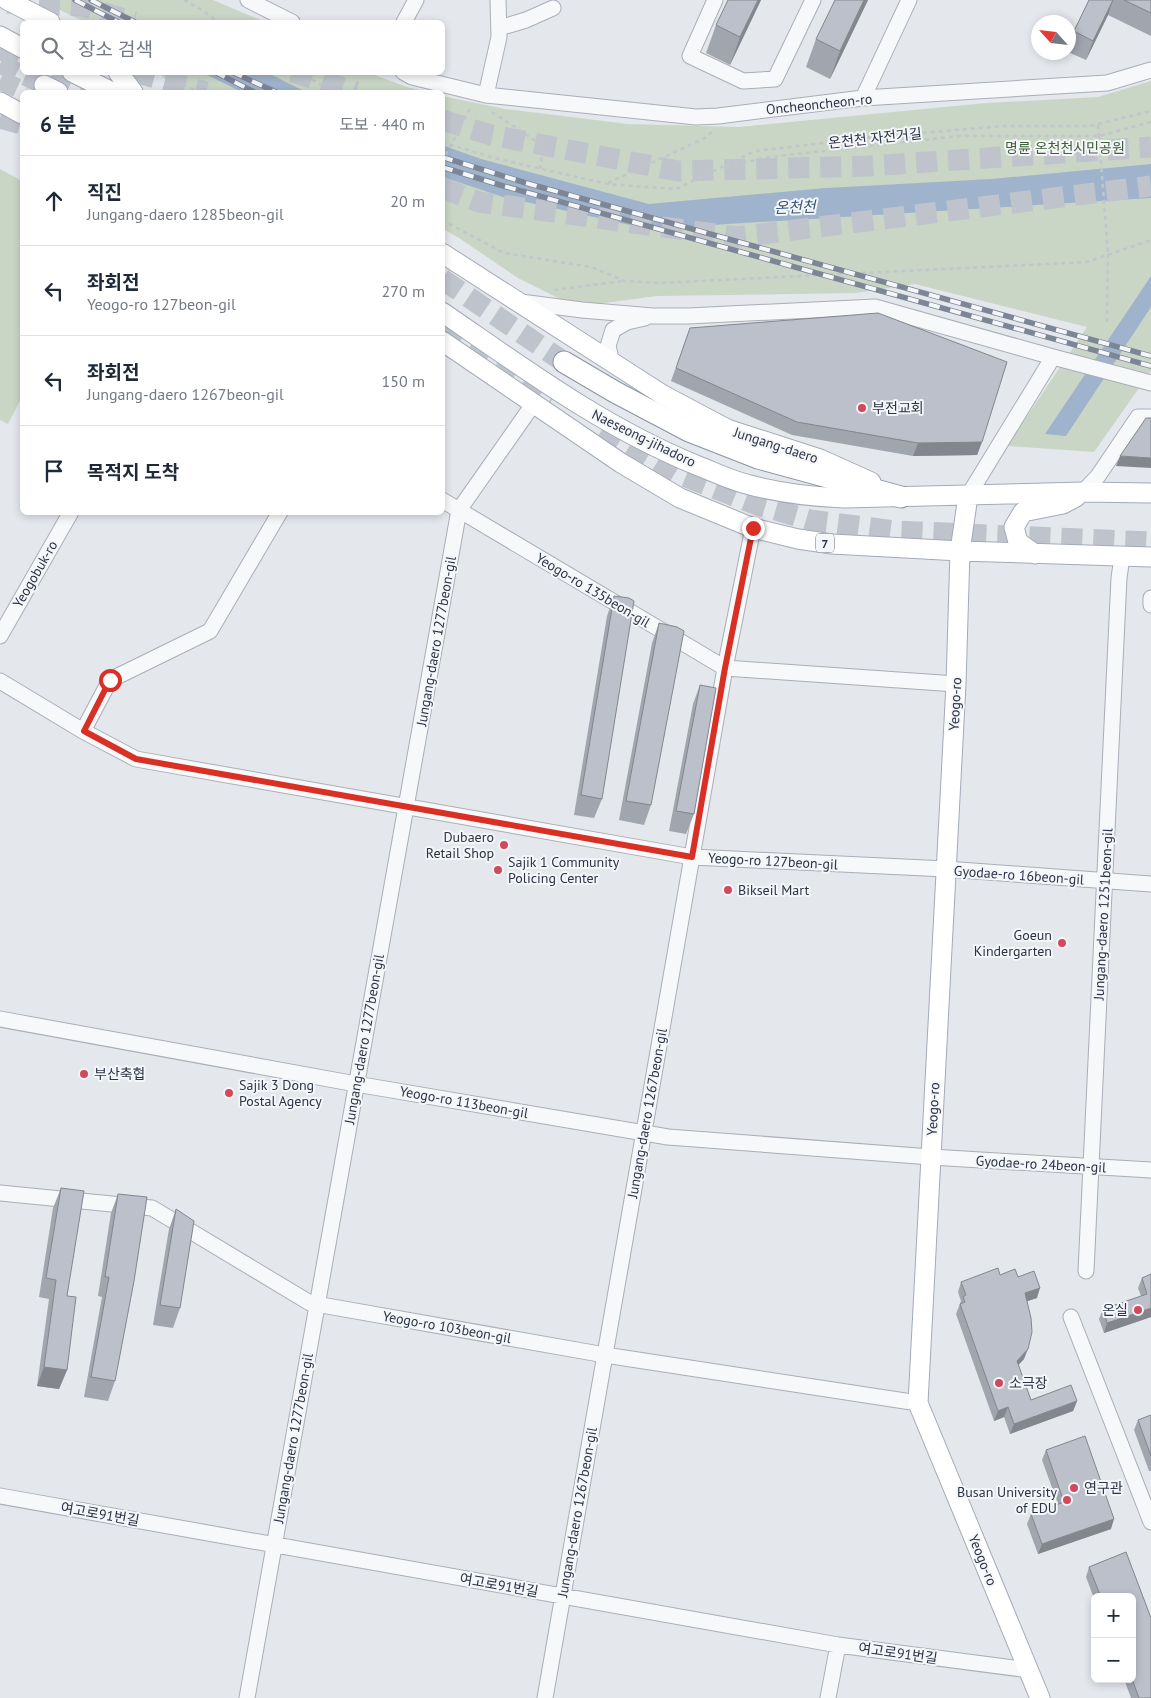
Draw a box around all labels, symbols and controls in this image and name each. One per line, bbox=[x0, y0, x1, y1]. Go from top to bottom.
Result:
north arrow bbox=[1031, 15, 1076, 60]
search box bbox=[20, 20, 445, 75]
icon: search bbox=[38, 34, 66, 62]
text: 장소 검색 bbox=[78, 37, 153, 61]
street label: Oncheoncheon-ro bbox=[765, 89, 873, 119]
text: 6 분 bbox=[40, 111, 77, 138]
text: 도보 · 440 m bbox=[339, 114, 425, 134]
street label: 온천천 자전거길 bbox=[827, 124, 923, 152]
park label: 명륜 온천천시민공원 bbox=[1005, 139, 1125, 157]
text: 직진 bbox=[87, 180, 122, 204]
icon: ahead bbox=[40, 187, 68, 215]
text: 20 m bbox=[390, 191, 425, 211]
water label: 온천천 bbox=[774, 197, 818, 217]
text: Jungang-daero 1285beon-gil bbox=[87, 204, 284, 224]
text: 좌회전 bbox=[87, 270, 139, 294]
icon: left bbox=[40, 277, 68, 305]
text: 270 m bbox=[382, 281, 425, 301]
text: Yeogo-ro 127beon-gil bbox=[87, 294, 236, 314]
text: 좌회전 bbox=[87, 360, 139, 384]
icon: left bbox=[40, 367, 68, 395]
text: 150 m bbox=[382, 371, 425, 391]
text: Jungang-daero 1267beon-gil bbox=[87, 384, 284, 404]
place label: 부전교회 bbox=[872, 399, 924, 417]
marker: 부전교회 bbox=[856, 402, 868, 414]
street label: Naeseong-jihadoro bbox=[589, 405, 699, 471]
street label: Jungang-daero bbox=[731, 423, 821, 467]
icon: arrive bbox=[40, 457, 68, 485]
text: 목적지 도착 bbox=[87, 460, 179, 484]
route end bbox=[742, 517, 765, 540]
road number: 7 bbox=[816, 534, 834, 552]
street label: Yeogobuk-ro bbox=[9, 537, 61, 611]
street label: Yeogo-ro 135beon-gil bbox=[533, 549, 653, 631]
street label: Jungang-daero 1277beon-gil bbox=[412, 555, 460, 728]
route start bbox=[99, 669, 122, 692]
street label: Yeogo-ro bbox=[945, 677, 965, 731]
place label: Dubaero Retail Shop bbox=[426, 828, 494, 862]
street label: Jungang-daero 1251beon-gil bbox=[1089, 828, 1116, 1001]
marker: Dubaero Retail Shop bbox=[498, 839, 510, 851]
street label: Yeogo-ro 127beon-gil bbox=[708, 849, 838, 873]
place label: Sajik 1 Community Policing Center bbox=[508, 853, 620, 887]
street label: Gyodae-ro 16beon-gil bbox=[953, 861, 1085, 889]
marker: Sajik 1 Community Policing Center bbox=[492, 864, 504, 876]
place label: Bikseil Mart bbox=[738, 881, 809, 899]
marker: Bikseil Mart bbox=[722, 884, 734, 896]
place label: Goeun Kindergarten bbox=[974, 926, 1052, 960]
marker: Goeun Kindergarten bbox=[1056, 937, 1068, 949]
street label: Jungang-daero 1277beon-gil bbox=[340, 953, 388, 1126]
street label: Jungang-daero 1267beon-gil bbox=[623, 1027, 671, 1200]
place label: 부산축협 bbox=[94, 1065, 146, 1083]
marker: 부산축협 bbox=[78, 1068, 90, 1080]
place label: Sajik 3 Dong Postal Agency bbox=[239, 1076, 322, 1110]
street label: Yeogo-ro 113beon-gil bbox=[398, 1082, 530, 1122]
street label: Yeogo-ro bbox=[923, 1082, 943, 1136]
marker: Sajik 3 Dong Postal Agency bbox=[223, 1087, 235, 1099]
street label: Gyodae-ro 24beon-gil bbox=[975, 1152, 1107, 1176]
place label: 온실 bbox=[1102, 1301, 1128, 1319]
marker: 온실 bbox=[1132, 1304, 1144, 1316]
street label: Yeogo-ro 103beon-gil bbox=[381, 1307, 513, 1347]
street label: Jungang-daero 1277beon-gil bbox=[269, 1352, 317, 1525]
place label: 소극장 bbox=[1009, 1374, 1048, 1392]
marker: 소극장 bbox=[993, 1377, 1005, 1389]
street label: Jungang-daero 1267beon-gil bbox=[553, 1426, 601, 1599]
place label: 연구관 bbox=[1084, 1479, 1123, 1497]
marker: 연구관 bbox=[1068, 1482, 1080, 1494]
place label: Busan University of EDU bbox=[957, 1483, 1057, 1517]
marker: Busan University of EDU bbox=[1061, 1494, 1073, 1506]
street label: 여고로91번길 bbox=[59, 1498, 141, 1530]
street label: Yeogo-ro bbox=[965, 1532, 1001, 1588]
street label: 여고로91번길 bbox=[458, 1569, 540, 1601]
map controls bbox=[1091, 1593, 1136, 1683]
button: + bbox=[1091, 1593, 1136, 1638]
button: − bbox=[1091, 1638, 1136, 1683]
street label: 여고로91번길 bbox=[857, 1639, 939, 1667]

